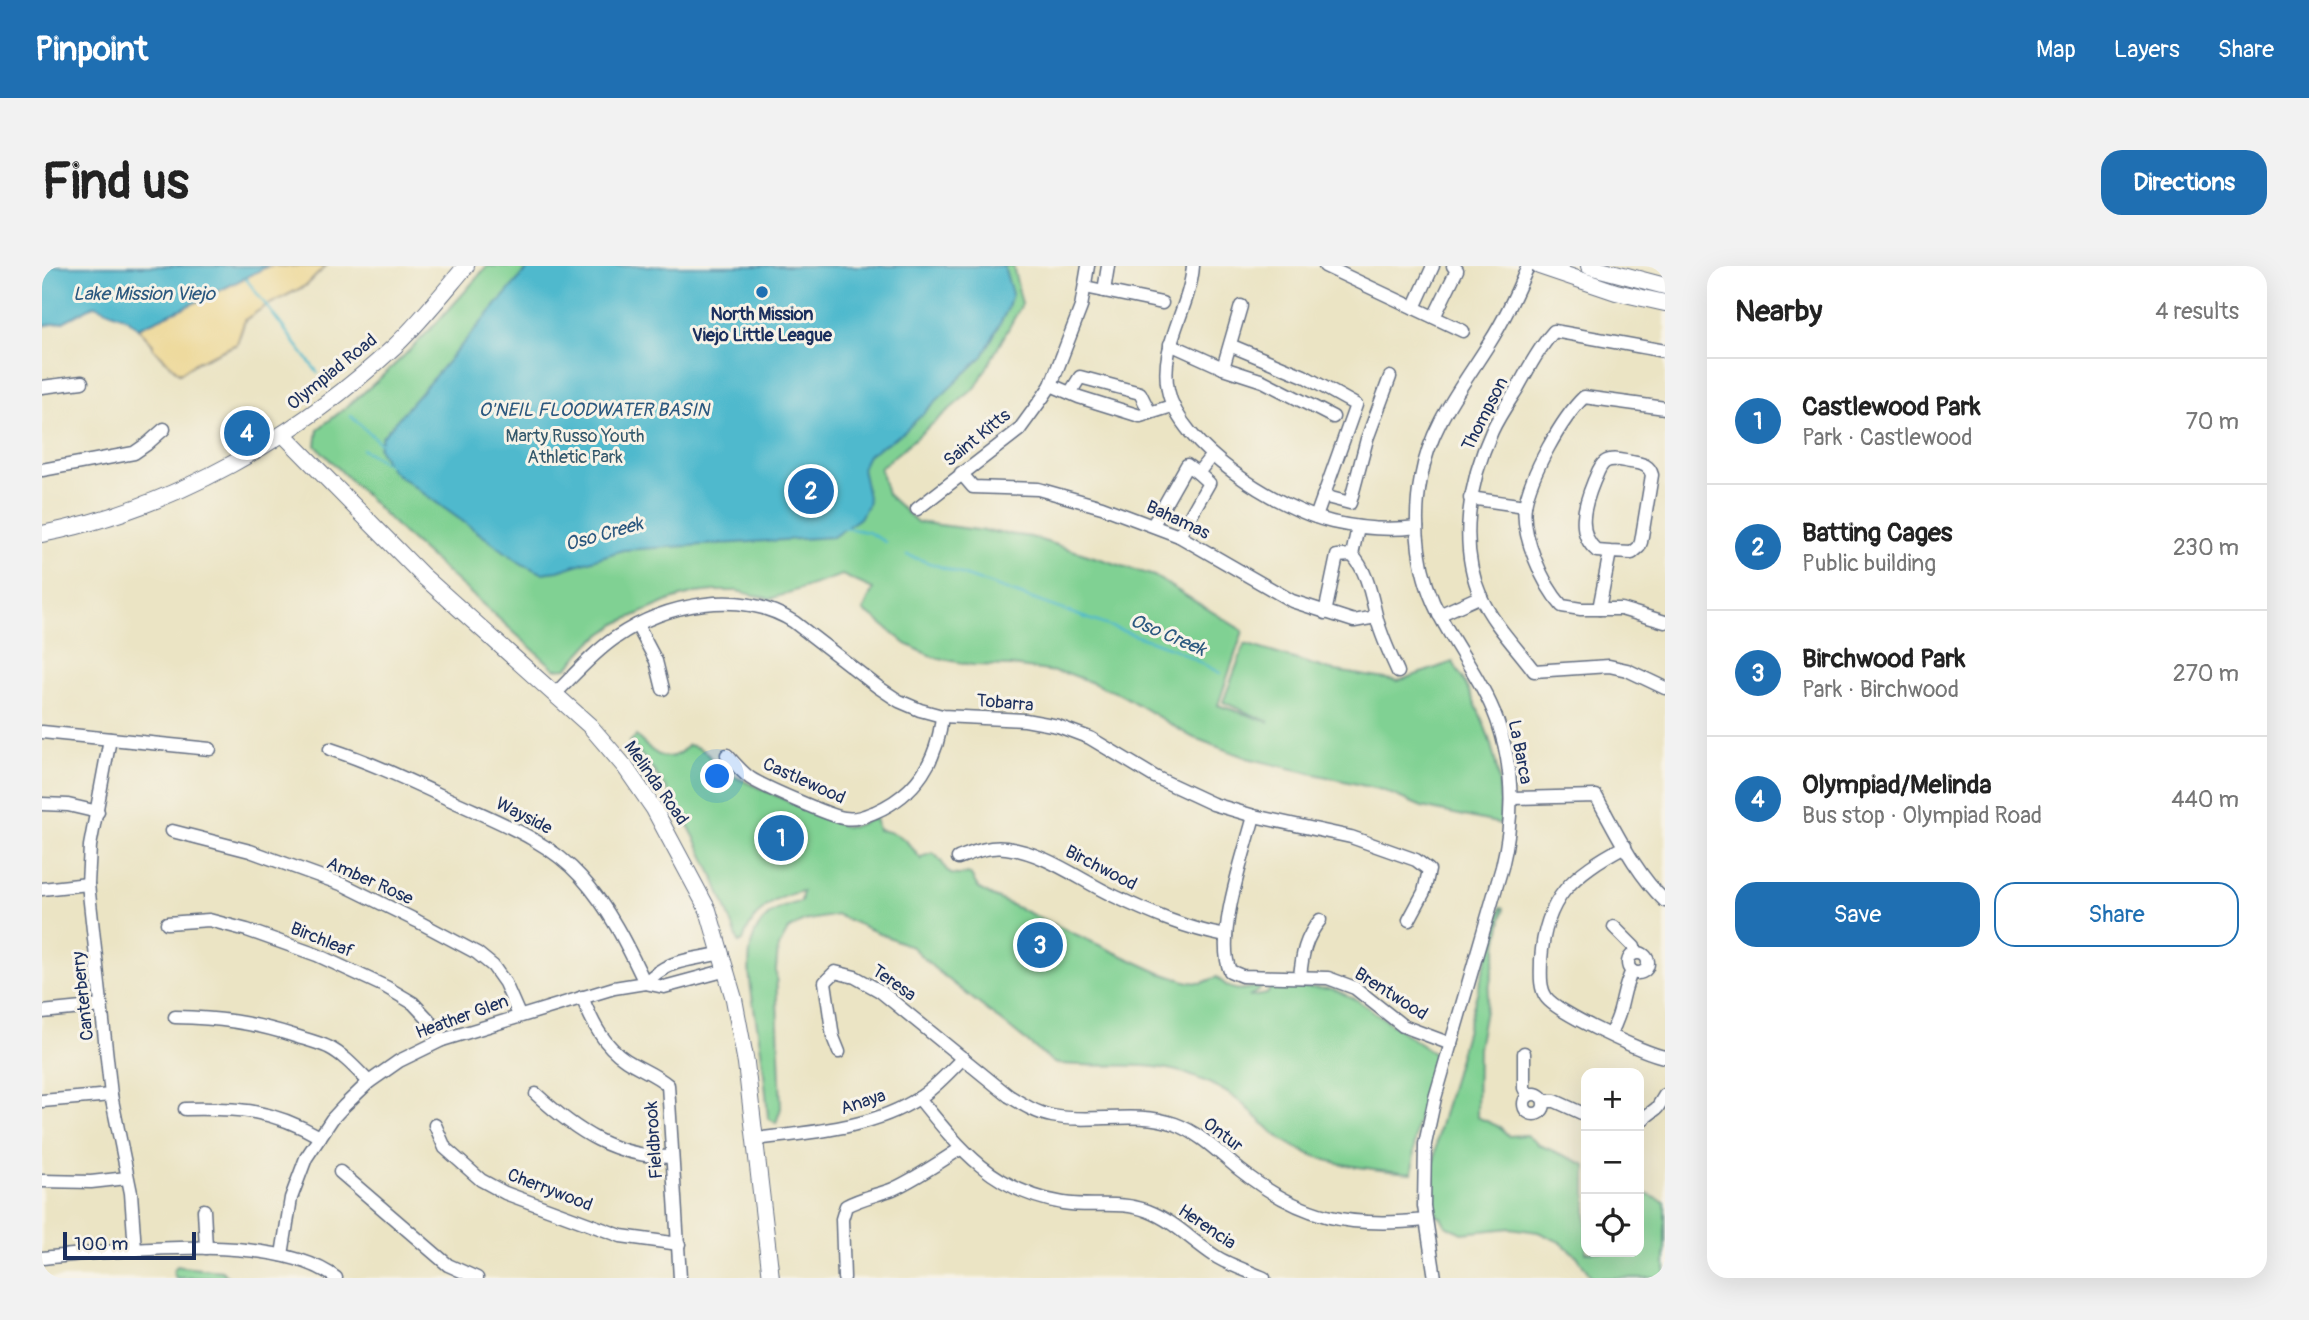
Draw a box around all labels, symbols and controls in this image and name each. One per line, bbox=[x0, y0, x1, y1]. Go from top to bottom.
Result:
text: Pinpoint bbox=[35, 29, 148, 70]
text: Map bbox=[2036, 35, 2076, 64]
text: Layers bbox=[2114, 35, 2180, 64]
text: Share bbox=[2218, 35, 2274, 64]
button: Directions bbox=[2101, 150, 2267, 215]
text: Find us bbox=[42, 152, 189, 213]
water label: Lake Mission Viejo bbox=[73, 282, 217, 306]
marker: North Mission Viejo Little League bbox=[754, 284, 770, 300]
text: Nearby bbox=[1735, 293, 1822, 330]
text: 4 results bbox=[2155, 297, 2239, 326]
place label: North Mission Viejo Little League bbox=[692, 303, 833, 347]
street label: Olympiad Road bbox=[282, 329, 382, 415]
street label: Thompson bbox=[1457, 373, 1513, 455]
text: Castlewood Park bbox=[1802, 391, 1981, 423]
water label: O'NEIL FLOODWATER BASIN bbox=[479, 398, 711, 422]
street label: Saint Kitts bbox=[939, 404, 1015, 472]
pin: 4 bbox=[224, 407, 270, 459]
text: 1 bbox=[1754, 407, 1763, 436]
text: 70 m bbox=[2186, 407, 2239, 436]
text: Park · Castlewood bbox=[1802, 423, 1972, 452]
park label: Marty Russo Youth Athletic Park bbox=[506, 425, 645, 469]
pin: 2 bbox=[788, 465, 834, 517]
street label: Bahamas bbox=[1142, 495, 1214, 545]
water label: Oso Creek bbox=[562, 511, 648, 557]
text: Batting Cages bbox=[1802, 517, 1952, 549]
text: 2 bbox=[1752, 533, 1764, 562]
text: 230 m bbox=[2173, 533, 2239, 562]
text: Public building bbox=[1802, 549, 1936, 578]
water label: Oso Creek bbox=[1127, 608, 1211, 662]
text: Birchwood Park bbox=[1802, 643, 1965, 675]
text: 3 bbox=[1752, 659, 1764, 688]
text: 270 m bbox=[2173, 659, 2239, 688]
text: Park · Birchwood bbox=[1802, 675, 1959, 704]
street label: Tobarra bbox=[975, 689, 1035, 717]
street label: La Barca bbox=[1503, 718, 1537, 786]
street label: Melinda Road bbox=[619, 736, 693, 830]
street label: Castlewood bbox=[759, 753, 849, 809]
your location bbox=[700, 759, 734, 793]
text: Olympiad/Melinda bbox=[1802, 769, 1992, 801]
text: 4 bbox=[1751, 785, 1765, 814]
text: 440 m bbox=[2171, 785, 2239, 814]
street label: Wayside bbox=[492, 792, 556, 840]
text: Bus stop · Olympiad Road bbox=[1802, 801, 2042, 830]
pin: 1 bbox=[758, 812, 804, 864]
street label: Birchwood bbox=[1061, 840, 1141, 896]
street label: Amber Rose bbox=[323, 852, 417, 910]
button: Save bbox=[1735, 882, 1980, 947]
button: Share bbox=[1994, 882, 2239, 947]
street label: Birchleaf bbox=[287, 917, 358, 963]
pin: 3 bbox=[1017, 919, 1063, 971]
street label: Canterberry bbox=[67, 950, 99, 1042]
street label: Teresa bbox=[867, 959, 921, 1007]
street label: Brentwood bbox=[1350, 962, 1432, 1026]
street label: Heather Glen bbox=[412, 990, 512, 1044]
map controls bbox=[1581, 1068, 1644, 1257]
button: + bbox=[1581, 1068, 1644, 1131]
street label: Anaya bbox=[837, 1084, 889, 1120]
street label: Fieldbrook bbox=[640, 1100, 668, 1180]
street label: Ontur bbox=[1198, 1113, 1248, 1158]
button: − bbox=[1581, 1131, 1644, 1194]
street label: Cherrywood bbox=[504, 1163, 596, 1217]
button: locate bbox=[1581, 1194, 1644, 1257]
street label: Herencia bbox=[1174, 1199, 1240, 1255]
scale bar bbox=[63, 1229, 196, 1261]
text: 100 m bbox=[74, 1232, 128, 1256]

